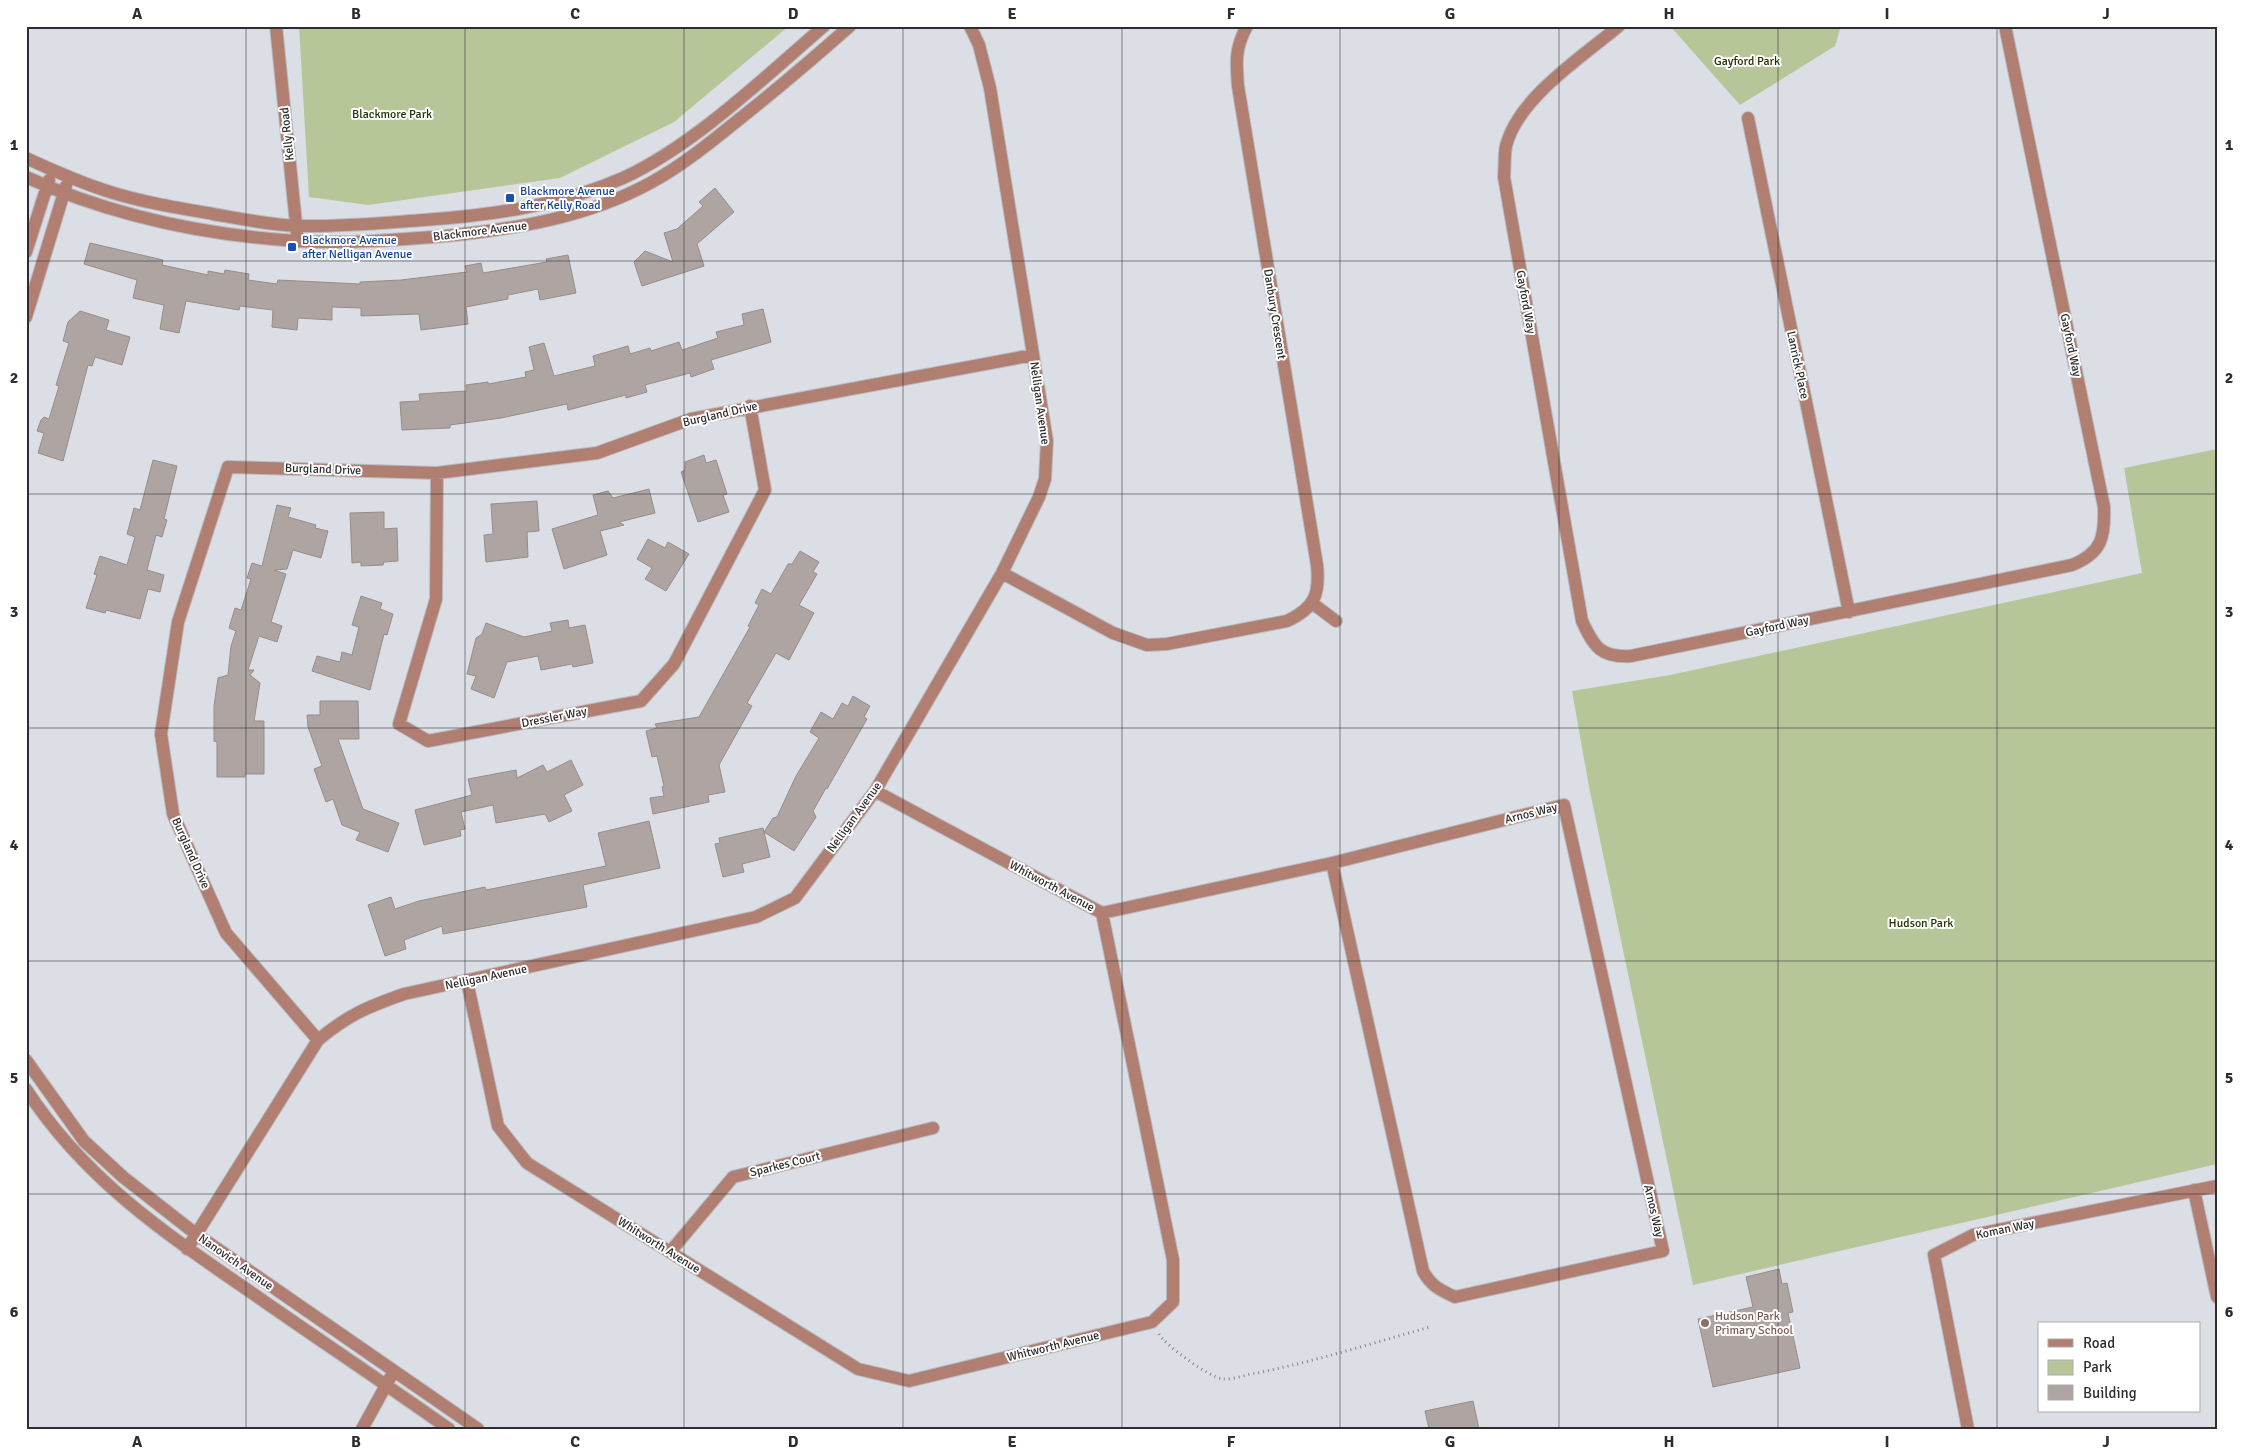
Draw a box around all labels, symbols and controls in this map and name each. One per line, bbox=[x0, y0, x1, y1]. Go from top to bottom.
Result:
text: A bbox=[132, 4, 143, 24]
text: B bbox=[351, 4, 361, 24]
text: C bbox=[570, 4, 580, 24]
text: D bbox=[788, 4, 799, 24]
text: E bbox=[1007, 4, 1017, 24]
text: F bbox=[1227, 4, 1236, 24]
text: G bbox=[1445, 4, 1455, 24]
text: H bbox=[1664, 4, 1674, 24]
text: I bbox=[1884, 4, 1890, 24]
text: J bbox=[2102, 4, 2110, 24]
park label: Gayford Park bbox=[1714, 54, 1780, 69]
street label: Kelly Road bbox=[277, 106, 298, 161]
park label: Blackmore Park bbox=[352, 107, 432, 122]
text: 1 bbox=[10, 135, 19, 155]
text: 1 bbox=[2225, 135, 2234, 155]
place label: Blackmore Avenue after Kelly Road bbox=[520, 184, 615, 213]
marker: Blackmore Avenue after Kelly Road bbox=[504, 192, 516, 204]
street label: Blackmore Avenue bbox=[432, 218, 528, 245]
place label: Blackmore Avenue after Nelligan Avenue bbox=[302, 233, 412, 262]
marker: Blackmore Avenue after Nelligan Avenue bbox=[286, 241, 298, 253]
street label: Danbury Crescent bbox=[1260, 268, 1289, 360]
street label: Gayford Way bbox=[1513, 269, 1539, 335]
street label: Gayford Way bbox=[2057, 312, 2085, 378]
street label: Lanrick Place bbox=[1783, 330, 1812, 400]
street label: Nelligan Avenue bbox=[1026, 361, 1053, 445]
text: 2 bbox=[10, 368, 18, 388]
text: 2 bbox=[2225, 368, 2233, 388]
street label: Burgland Drive bbox=[681, 399, 759, 430]
street label: Burgland Drive bbox=[285, 461, 361, 478]
text: 3 bbox=[10, 602, 18, 622]
text: 3 bbox=[2225, 602, 2233, 622]
street label: Gayford Way bbox=[1744, 612, 1810, 640]
street label: Dressler Way bbox=[520, 704, 588, 731]
street label: Nelligan Avenue bbox=[824, 779, 885, 855]
street label: Arnos Way bbox=[1503, 800, 1559, 827]
street label: Burgland Drive bbox=[168, 815, 213, 891]
text: 4 bbox=[10, 835, 19, 855]
text: 4 bbox=[2225, 835, 2234, 855]
street label: Whitworth Avenue bbox=[1007, 858, 1097, 915]
park label: Hudson Park bbox=[1889, 916, 1953, 931]
street label: Nelligan Avenue bbox=[444, 961, 528, 993]
text: 5 bbox=[10, 1068, 18, 1088]
text: 5 bbox=[2225, 1068, 2233, 1088]
street label: Sparkes Court bbox=[748, 1148, 822, 1180]
street label: Arnos Way bbox=[1640, 1183, 1667, 1239]
street label: Whitworth Avenue bbox=[615, 1214, 703, 1277]
street label: Koman Way bbox=[1975, 1216, 2036, 1243]
street label: Nanovich Avenue bbox=[195, 1231, 276, 1294]
text: 6 bbox=[10, 1302, 19, 1322]
text: 6 bbox=[2225, 1302, 2234, 1322]
place label: Hudson Park Primary School bbox=[1715, 1309, 1793, 1338]
marker: Hudson Park Primary School bbox=[1699, 1317, 1711, 1329]
legend bbox=[2038, 1322, 2200, 1412]
street label: Whitworth Avenue bbox=[1005, 1328, 1101, 1365]
text: Road bbox=[2083, 1334, 2115, 1352]
text: Park bbox=[2083, 1358, 2112, 1376]
text: Building bbox=[2083, 1384, 2137, 1402]
text: A bbox=[132, 1432, 143, 1452]
text: B bbox=[351, 1432, 361, 1452]
text: C bbox=[570, 1432, 580, 1452]
text: D bbox=[788, 1432, 799, 1452]
text: E bbox=[1007, 1432, 1017, 1452]
text: F bbox=[1227, 1432, 1236, 1452]
text: G bbox=[1445, 1432, 1455, 1452]
text: H bbox=[1664, 1432, 1674, 1452]
text: I bbox=[1884, 1432, 1890, 1452]
text: J bbox=[2102, 1432, 2110, 1452]

